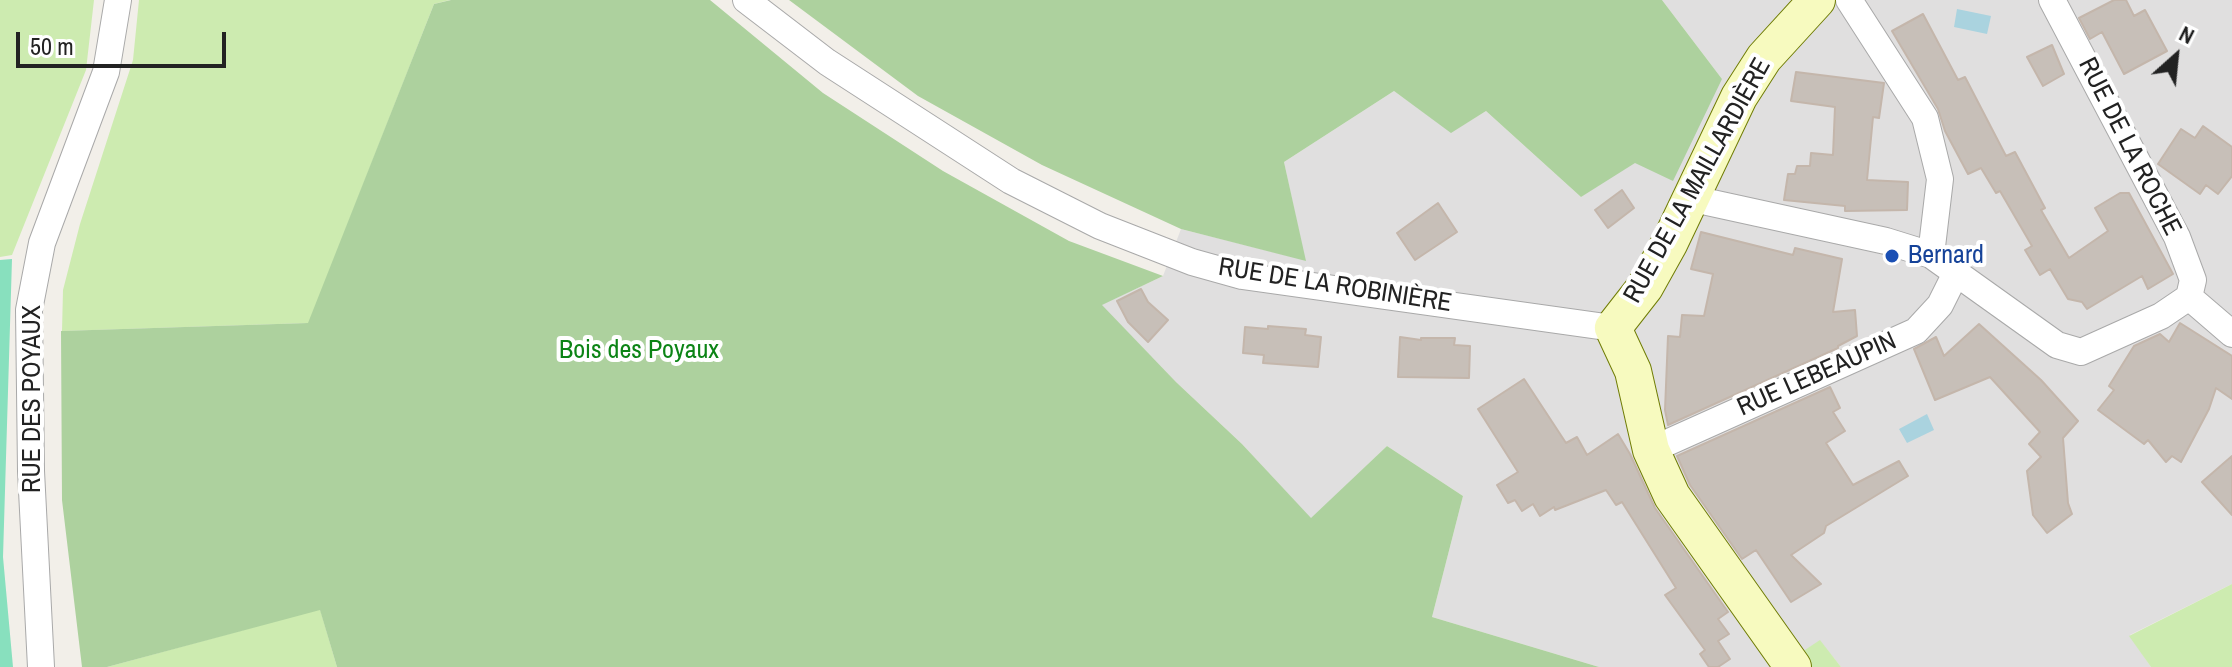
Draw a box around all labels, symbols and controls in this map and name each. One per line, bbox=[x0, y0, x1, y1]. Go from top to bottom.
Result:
scale bar bbox=[20, 16, 230, 66]
north arrow bbox=[2136, 16, 2216, 96]
text: N bbox=[2174, 18, 2200, 51]
text: 50 m bbox=[30, 30, 74, 62]
street label: RUE DE LA MAILLARDIÈRE bbox=[1618, 53, 1778, 309]
street label: RUE DE LA ROCHE bbox=[2071, 53, 2187, 241]
place label: Bernard bbox=[1908, 240, 1984, 272]
marker: Bernard bbox=[1883, 247, 1901, 265]
street label: RUE DE LA ROBINIÈRE bbox=[1216, 252, 1454, 320]
street label: RUE DES POYAUX bbox=[17, 305, 49, 493]
street label: RUE LEBEAUPIN bbox=[1733, 326, 1901, 424]
park label: Bois des Poyaux bbox=[559, 335, 719, 367]

